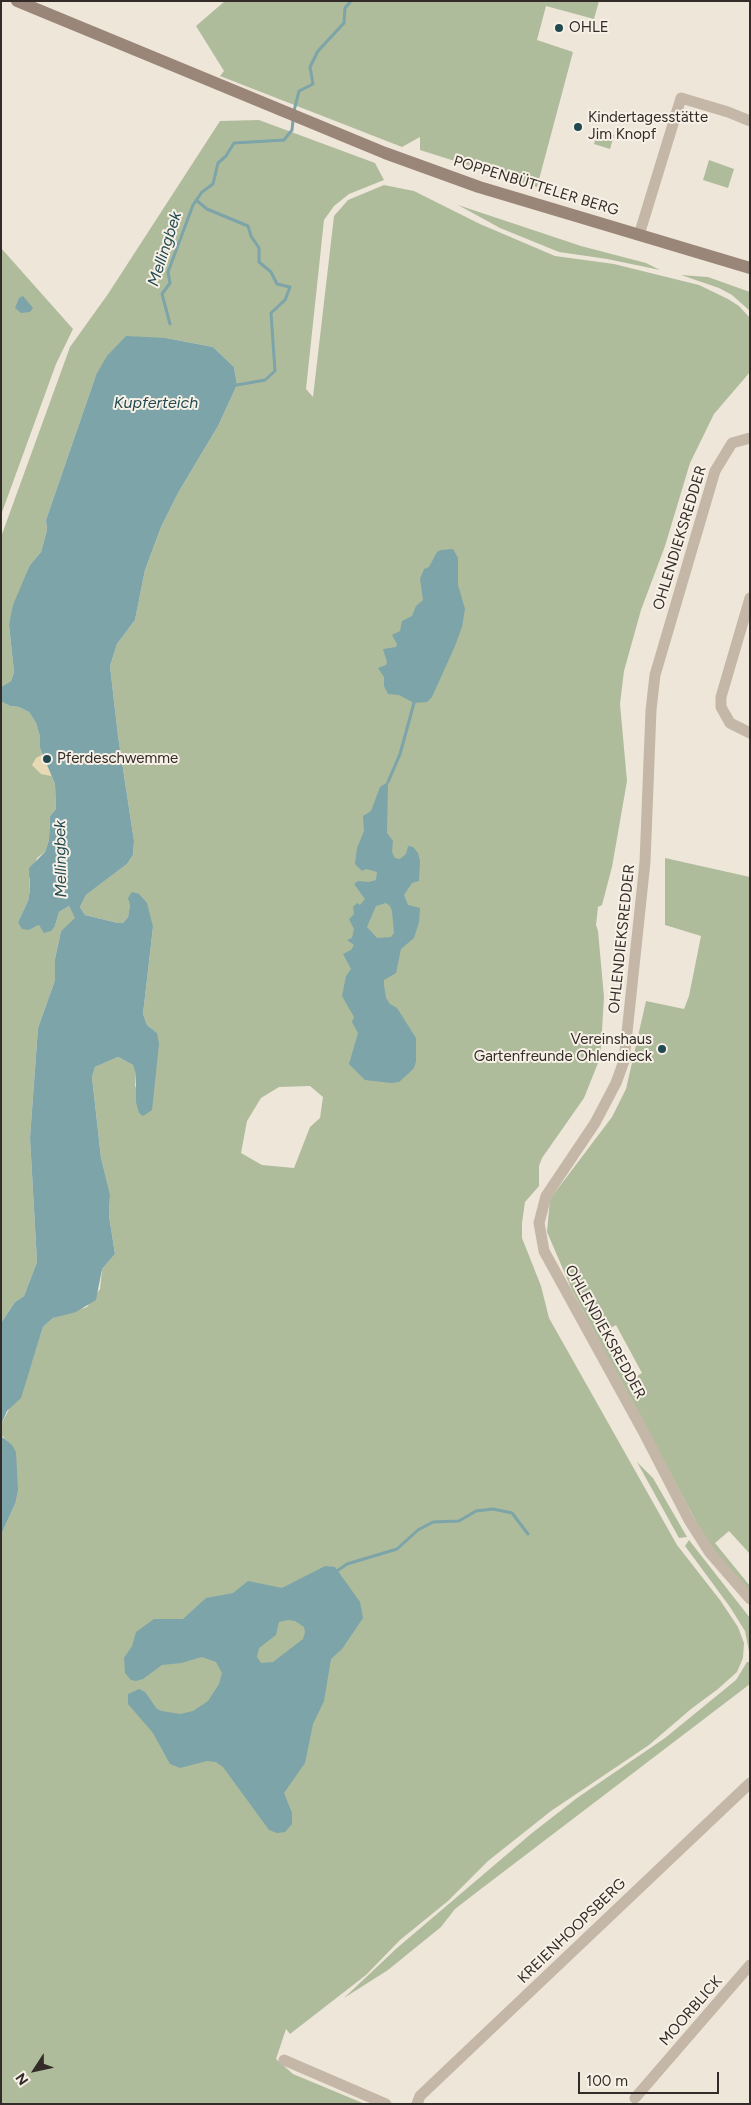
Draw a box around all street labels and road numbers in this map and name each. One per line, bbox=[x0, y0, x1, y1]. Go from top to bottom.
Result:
street label: POPPENBÜTTELER BERG bbox=[451, 152, 621, 220]
street label: OHLENDIEKSREDDER bbox=[649, 464, 711, 612]
street label: OHLENDIEKSREDDER bbox=[605, 863, 639, 1015]
street label: OHLENDIEKSREDDER bbox=[561, 1262, 649, 1402]
street label: KREIENHOOPSBERG bbox=[514, 1875, 630, 1987]
street label: MOORBLICK bbox=[656, 1973, 726, 2049]

